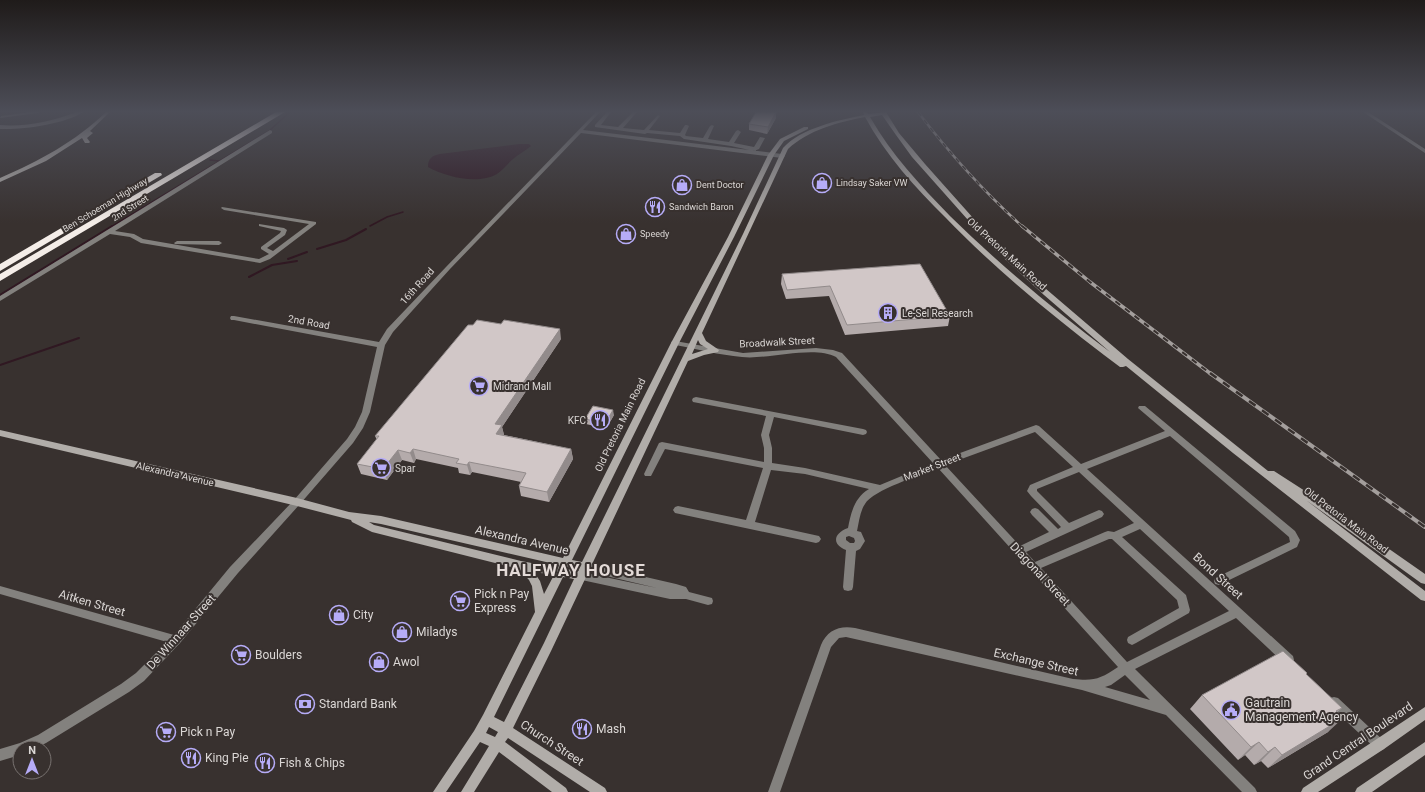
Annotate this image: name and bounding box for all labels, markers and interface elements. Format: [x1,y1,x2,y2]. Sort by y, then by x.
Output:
shop icon: Lindsay Saker VW [811,172,833,194]
shop icon: Dent Doctor [671,174,693,196]
street label: Ben Schoeman Highway [61,175,150,234]
place label: Lindsay Saker VW [836,178,908,188]
place label: Dent Doctor [696,180,744,190]
street label: 2nd Street [110,193,150,223]
restaurant icon: Sandwich Baron [644,196,666,218]
place label: Sandwich Baron [669,202,734,212]
street label: Old Pretoria Main Road [965,216,1049,292]
shop icon: Speedy [615,223,637,245]
place label: Speedy [640,229,670,239]
street label: 16th Road [398,265,436,307]
building icon: Le-Sel Research [877,302,899,324]
place label: Le-Sel Research [902,308,973,319]
street label: 2nd Road [287,313,331,331]
street label: Broadwalk Street [739,335,815,349]
supermarket icon: Midrand Mall [468,375,490,397]
street label: Old Pretoria Main Road [593,377,647,473]
place label: Midrand Mall [493,381,551,392]
restaurant icon: KFC [589,409,611,431]
place label: KFC [568,415,586,426]
street label: Market Street [902,451,962,483]
supermarket icon: Spar [370,457,392,479]
street label: Alexandra Avenue [135,460,215,488]
place label: Spar [395,463,416,474]
street label: Old Pretoria Main Road [1302,485,1390,555]
street label: Alexandra Avenue [474,522,570,558]
street label: Diagonal Street [1007,539,1073,609]
street label: Bond Street [1190,550,1246,602]
district label: HALFWAY HOUSE [496,560,646,580]
street label: Aitken Street [57,587,127,619]
place label: Pick n Pay Express [474,587,529,615]
supermarket icon: Pick n Pay Express [449,590,471,612]
street label: De Winnaar Street [144,592,218,672]
shop icon: City [328,604,350,626]
place label: City [353,608,374,622]
shop icon: Miladys [391,621,413,643]
place label: Miladys [416,625,457,639]
supermarket icon: Boulders [230,644,252,666]
street label: Exchange Street [992,645,1080,679]
place label: Boulders [255,648,302,662]
shop icon: Awol [368,651,390,673]
place label: Awol [393,655,419,669]
bank icon: Standard Bank [294,693,316,715]
place label: Gautrain Management Agency [1245,696,1359,724]
place label: Standard Bank [319,697,398,711]
public building icon: Gautrain Management Agency [1220,699,1242,721]
street label: Grand Central Boulevard [1301,699,1415,783]
street label: Church Street [518,717,586,769]
restaurant icon: Mash [571,718,593,740]
supermarket icon: Pick n Pay [155,721,177,743]
place label: Mash [596,722,626,736]
place label: Pick n Pay [180,725,235,739]
north arrow [12,740,52,780]
text: N [28,744,36,757]
restaurant icon: King Pie [180,747,202,769]
place label: King Pie [205,751,249,765]
restaurant icon: Fish & Chips [254,752,276,774]
place label: Fish & Chips [279,756,345,770]

